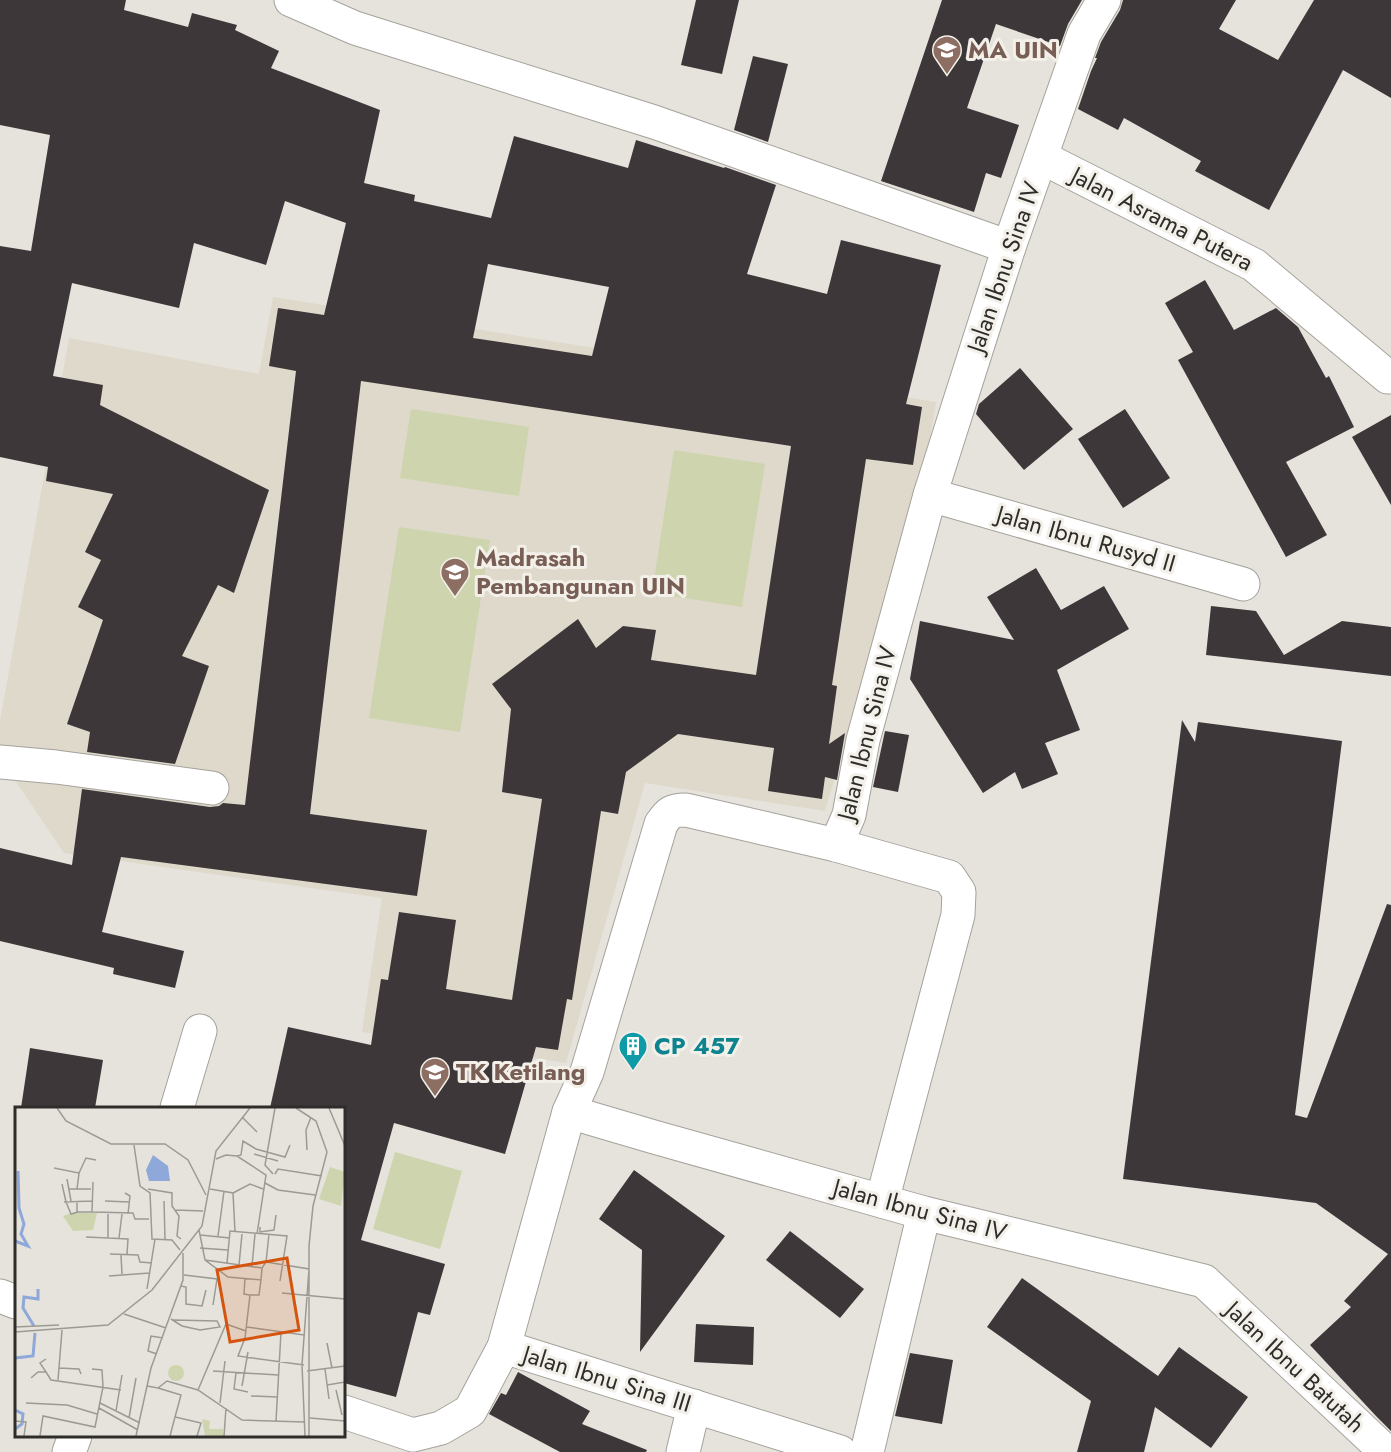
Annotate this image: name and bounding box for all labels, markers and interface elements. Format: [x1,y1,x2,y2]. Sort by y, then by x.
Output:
place label: MA UIN [968,32,1058,67]
school or university icon: MA UIN [931,34,963,76]
street label: Jalan Asrama Putera [1062,156,1259,280]
street label: Jalan Ibnu Sina IV [957,177,1049,360]
street label: Jalan Ibnu Rusyd II [990,495,1180,581]
place label: Madrasah Pembangunan UIN [476,540,685,603]
school or university icon: Madrasah Pembangunan UIN [439,556,471,598]
street label: Jalan Ibnu Sina IV [827,642,905,827]
place label: CP 457 [654,1028,740,1063]
building icon: CP 457 [617,1030,649,1072]
place label: TK Ketilang [456,1054,585,1089]
school or university icon: TK Ketilang [419,1056,451,1098]
inset map [15,1107,345,1437]
street label: Jalan Ibnu Sina IV [826,1169,1011,1250]
street label: Jalan Ibnu Batutah [1216,1291,1373,1441]
street label: Jalan Ibnu Sina III [516,1335,696,1421]

